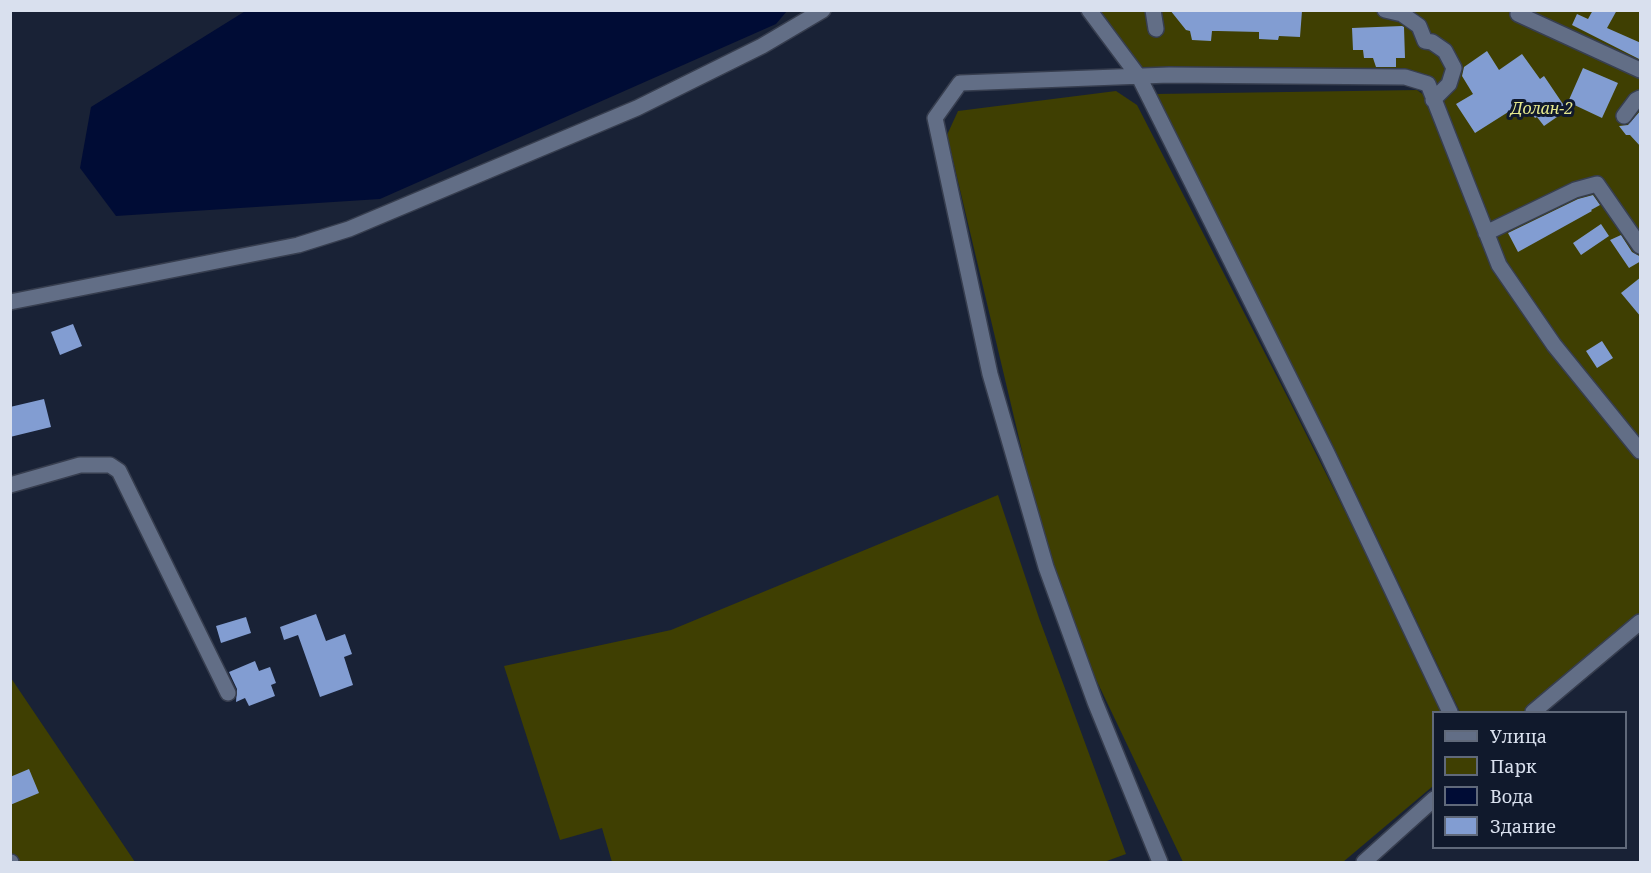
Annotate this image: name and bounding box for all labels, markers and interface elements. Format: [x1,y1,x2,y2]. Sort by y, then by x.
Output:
park label: Долан-2 [1511,99,1573,119]
legend [1432,711,1627,849]
text: Улица [1490,724,1547,748]
text: Парк [1490,754,1537,778]
text: Вода [1490,784,1534,808]
text: Здание [1490,814,1556,838]

